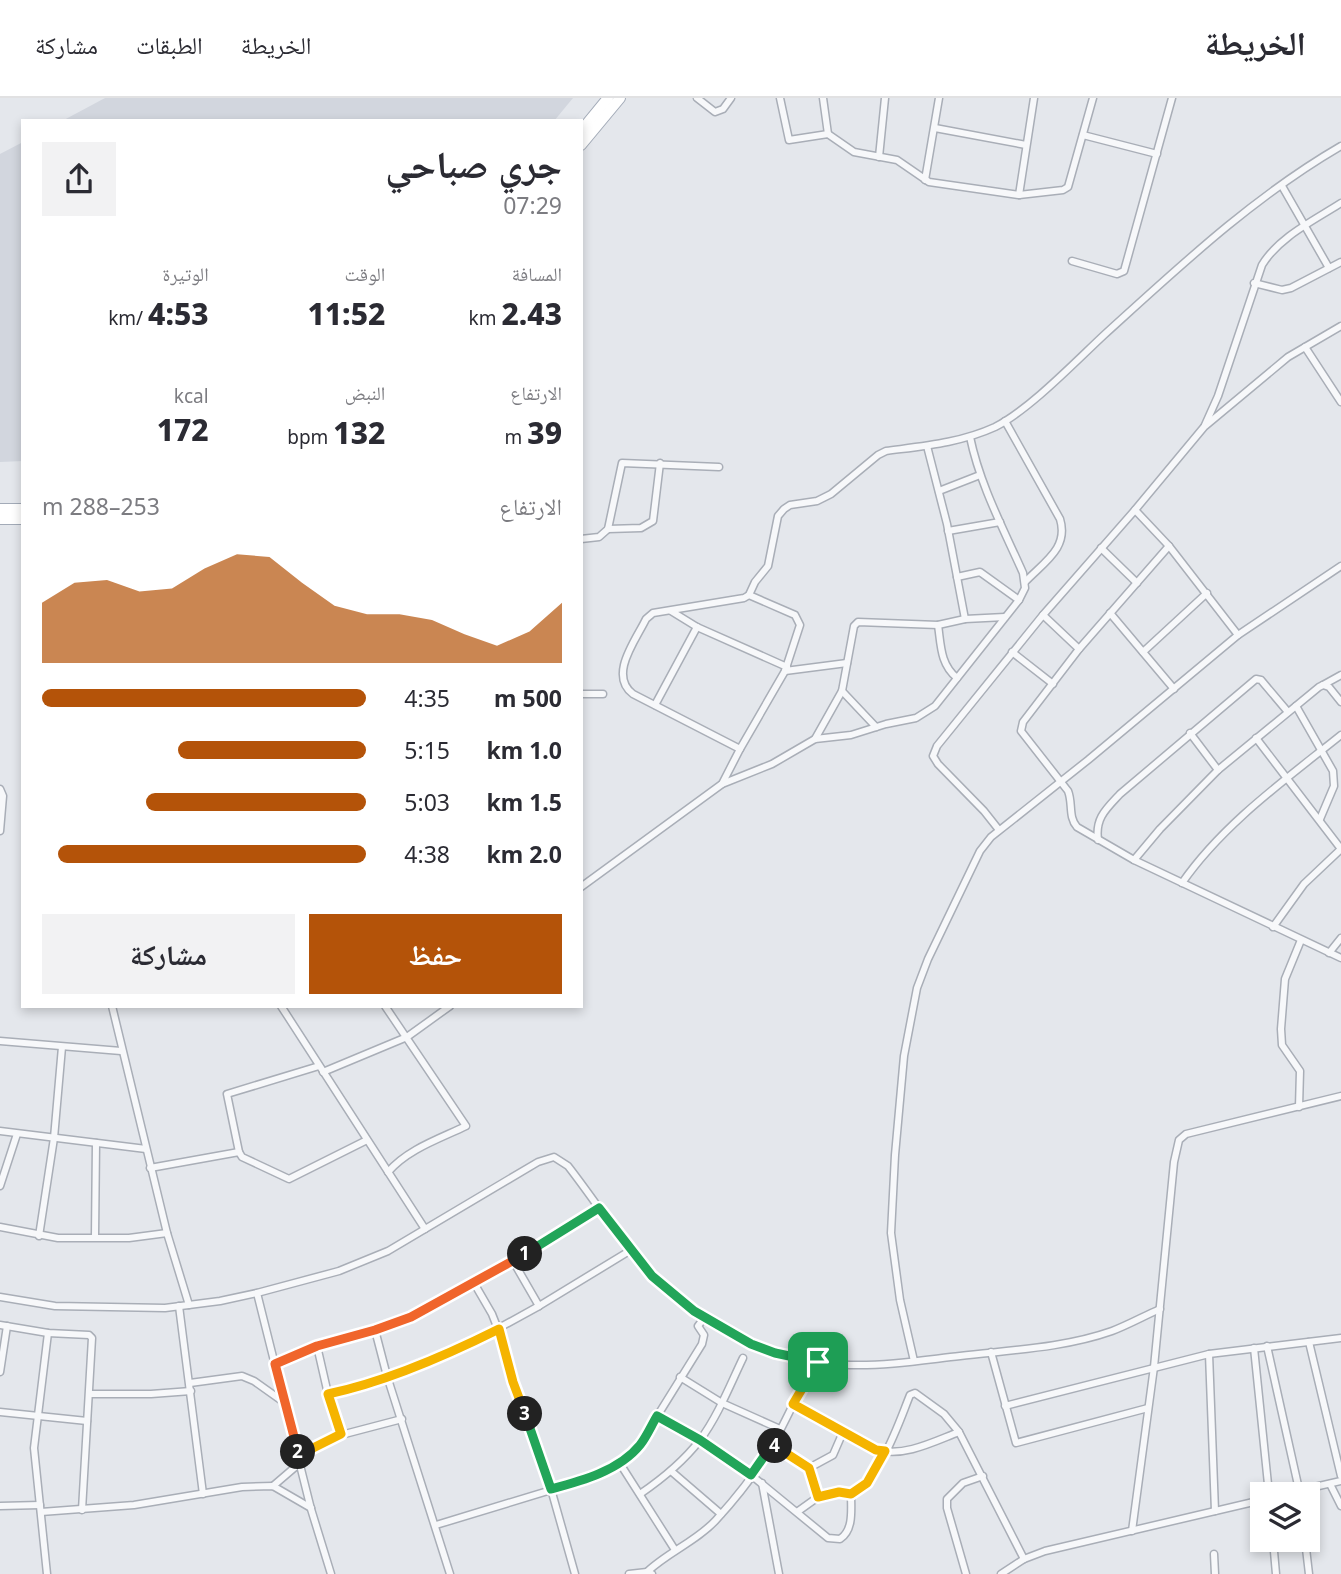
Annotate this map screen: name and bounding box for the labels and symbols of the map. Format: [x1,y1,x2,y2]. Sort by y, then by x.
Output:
pin: 1 [508,1236,542,1272]
pin [788,1332,848,1392]
pin: 3 [508,1396,542,1432]
pin: 4 [758,1428,792,1464]
pin: 2 [280,1434,316,1470]

